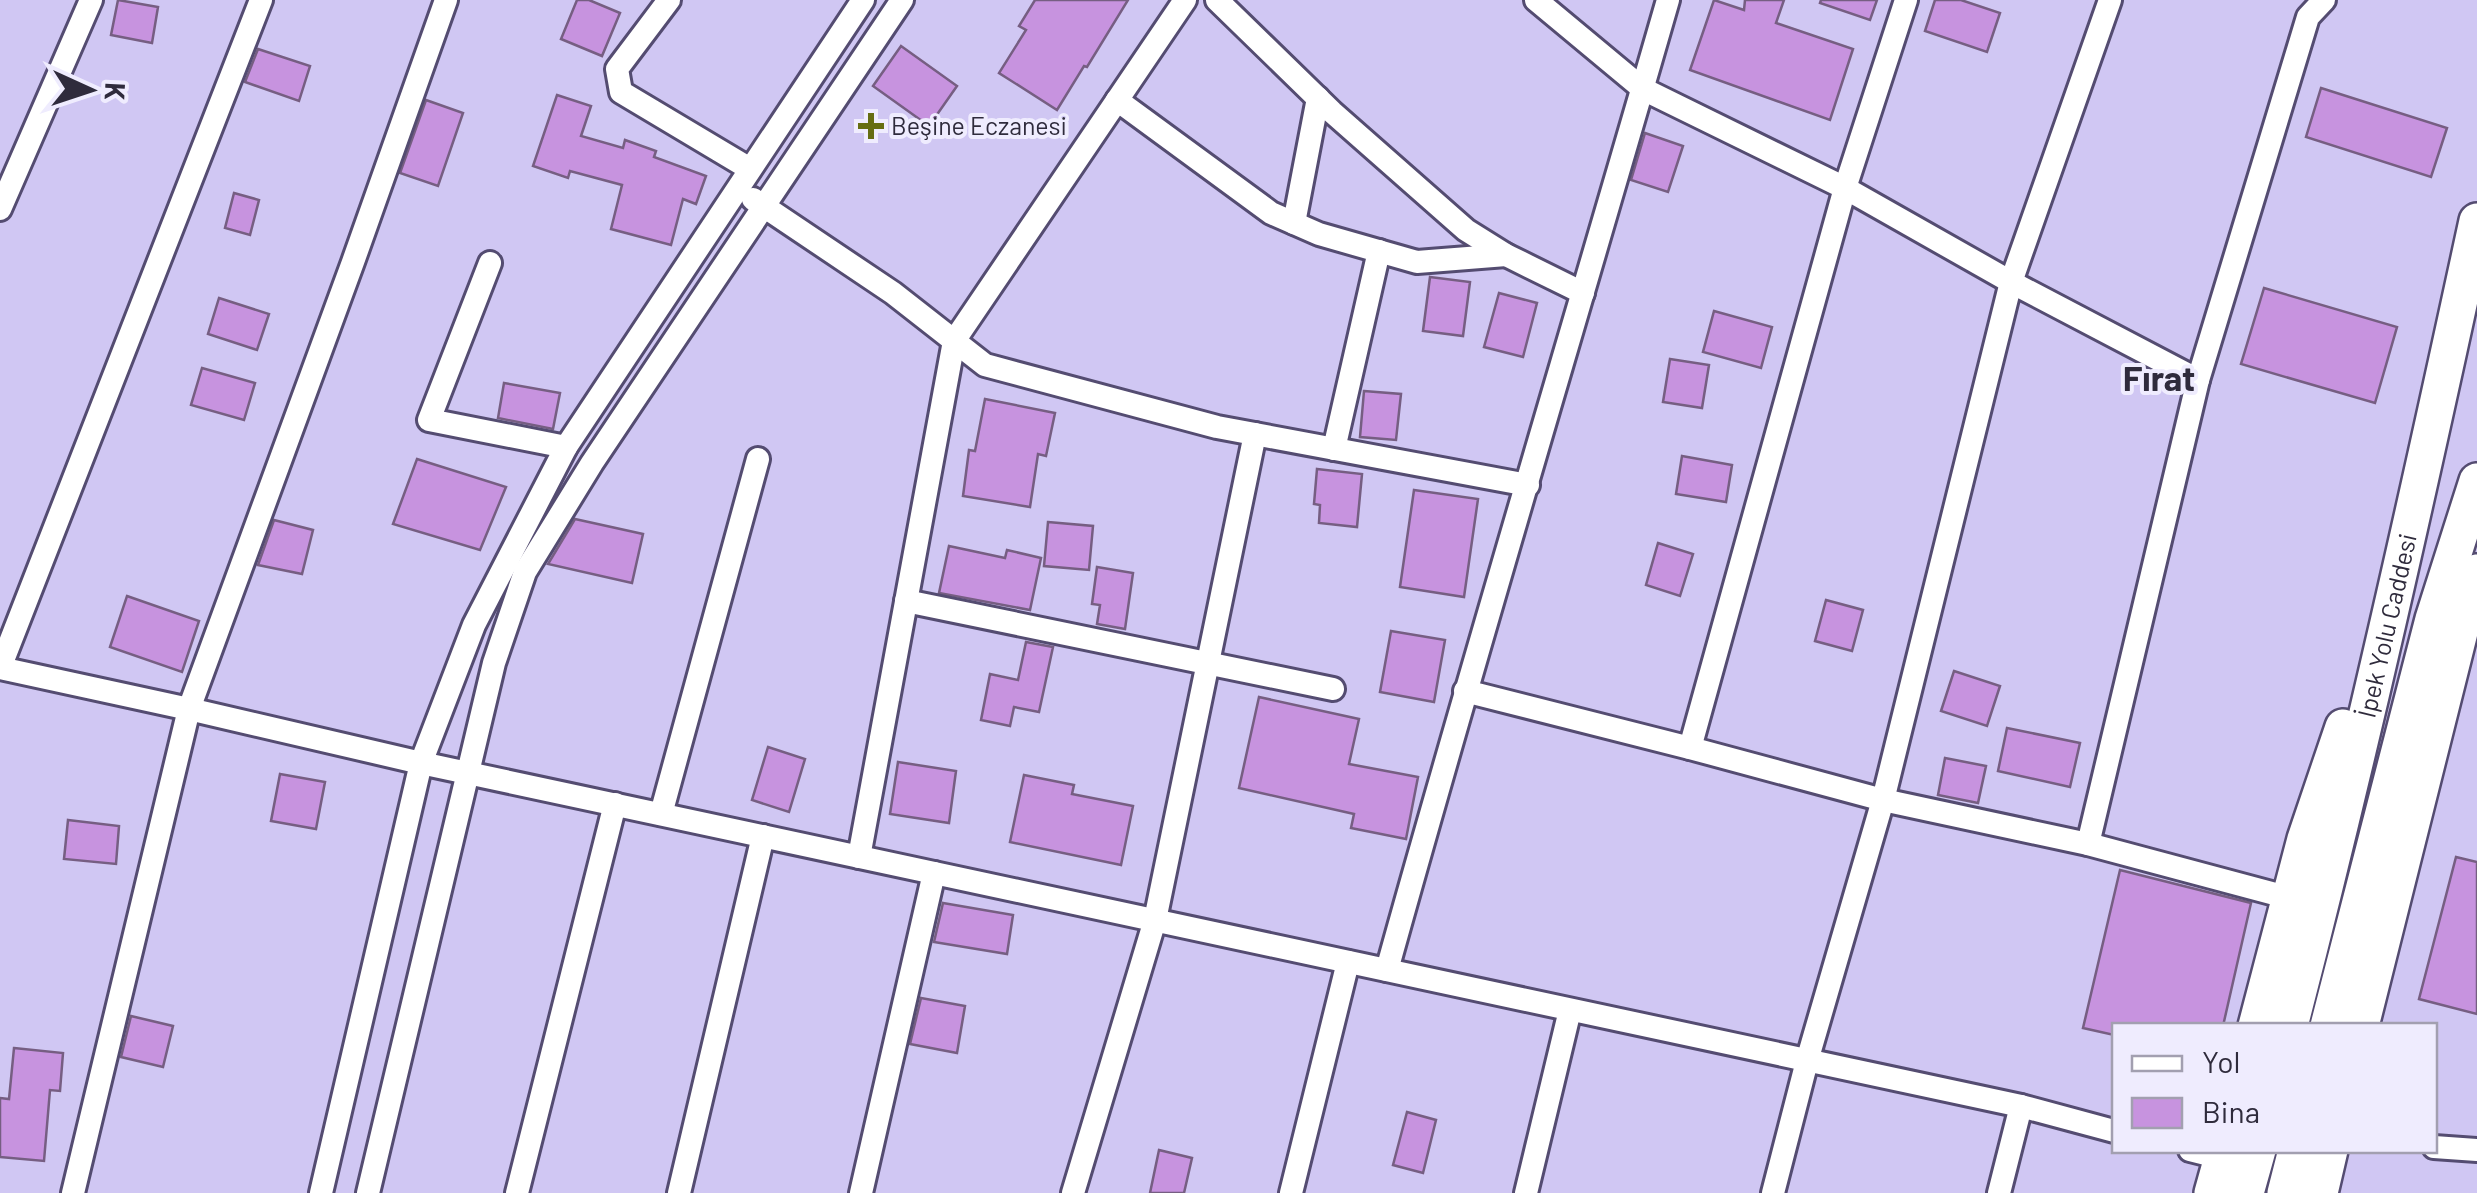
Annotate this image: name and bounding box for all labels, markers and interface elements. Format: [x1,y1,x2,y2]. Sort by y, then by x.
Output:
north arrow [40,40,140,140]
text: K [99,82,133,101]
place label: Beşine Eczanesi [891,110,1067,140]
marker: Beşine Eczanesi [860,115,882,137]
district label: Fırat [2123,356,2195,398]
street label: İpek Yolu Caddesi [2350,530,2422,720]
legend [2112,1023,2437,1153]
text: Yol [2202,1043,2240,1079]
text: Bina [2202,1093,2260,1129]

